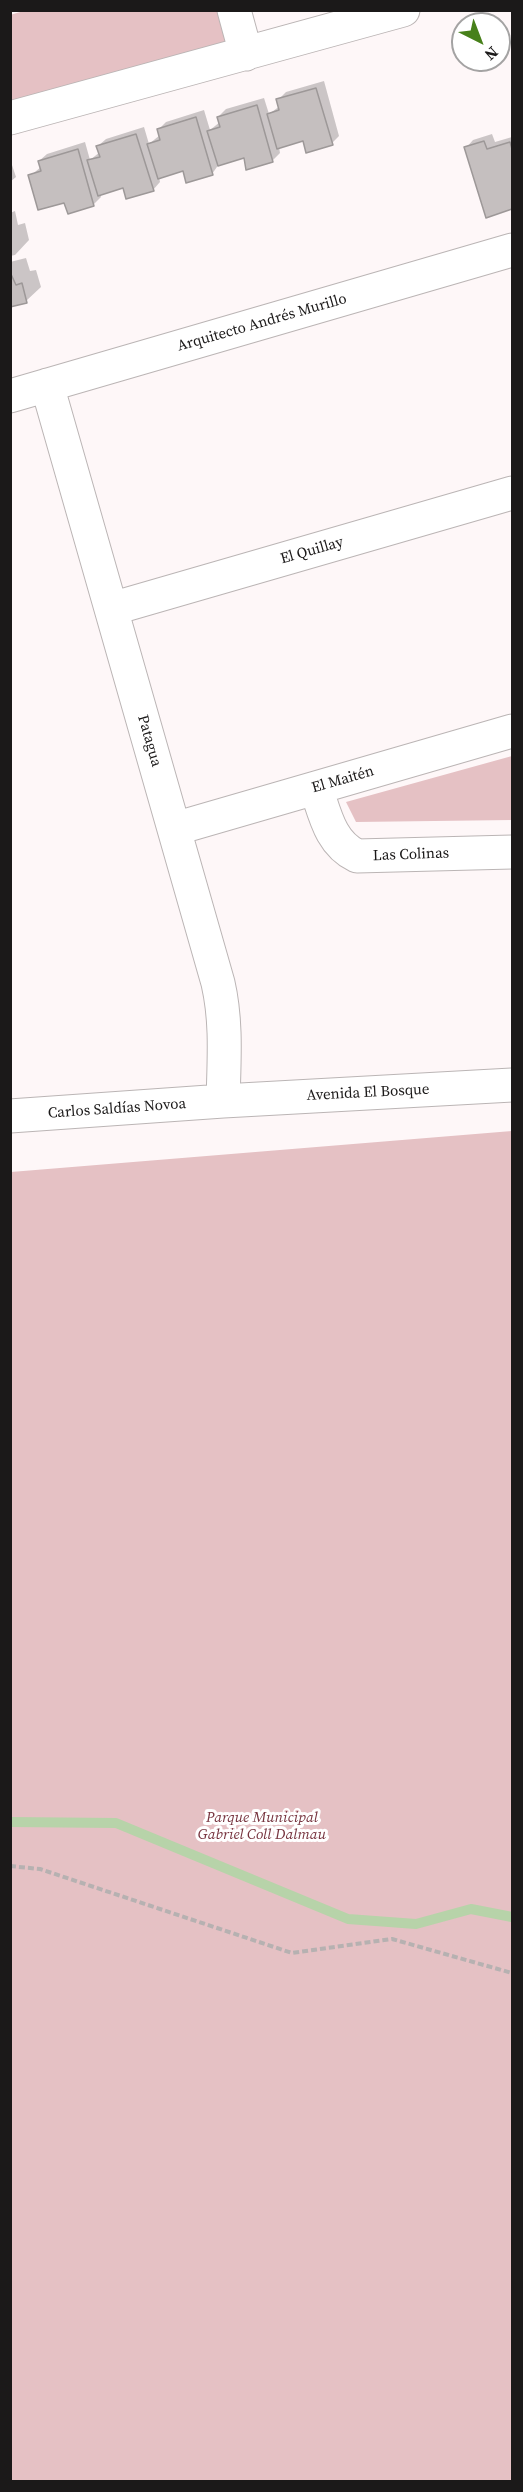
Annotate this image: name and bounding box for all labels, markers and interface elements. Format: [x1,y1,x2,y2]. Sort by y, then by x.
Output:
north arrow [451,12,511,72]
text: N [480,42,503,66]
street label: Arquitecto Andrés Murillo [175,290,349,356]
street label: El Quillay [278,533,346,569]
street label: Patagua [133,713,165,769]
street label: El Maitén [310,763,376,797]
street label: Las Colinas [373,845,449,865]
street label: Avenida El Bosque [306,1081,430,1105]
street label: Carlos Saldías Novoa [47,1095,187,1123]
park label: Parque Municipal Gabriel Coll Dalmau [198,1809,326,1844]

